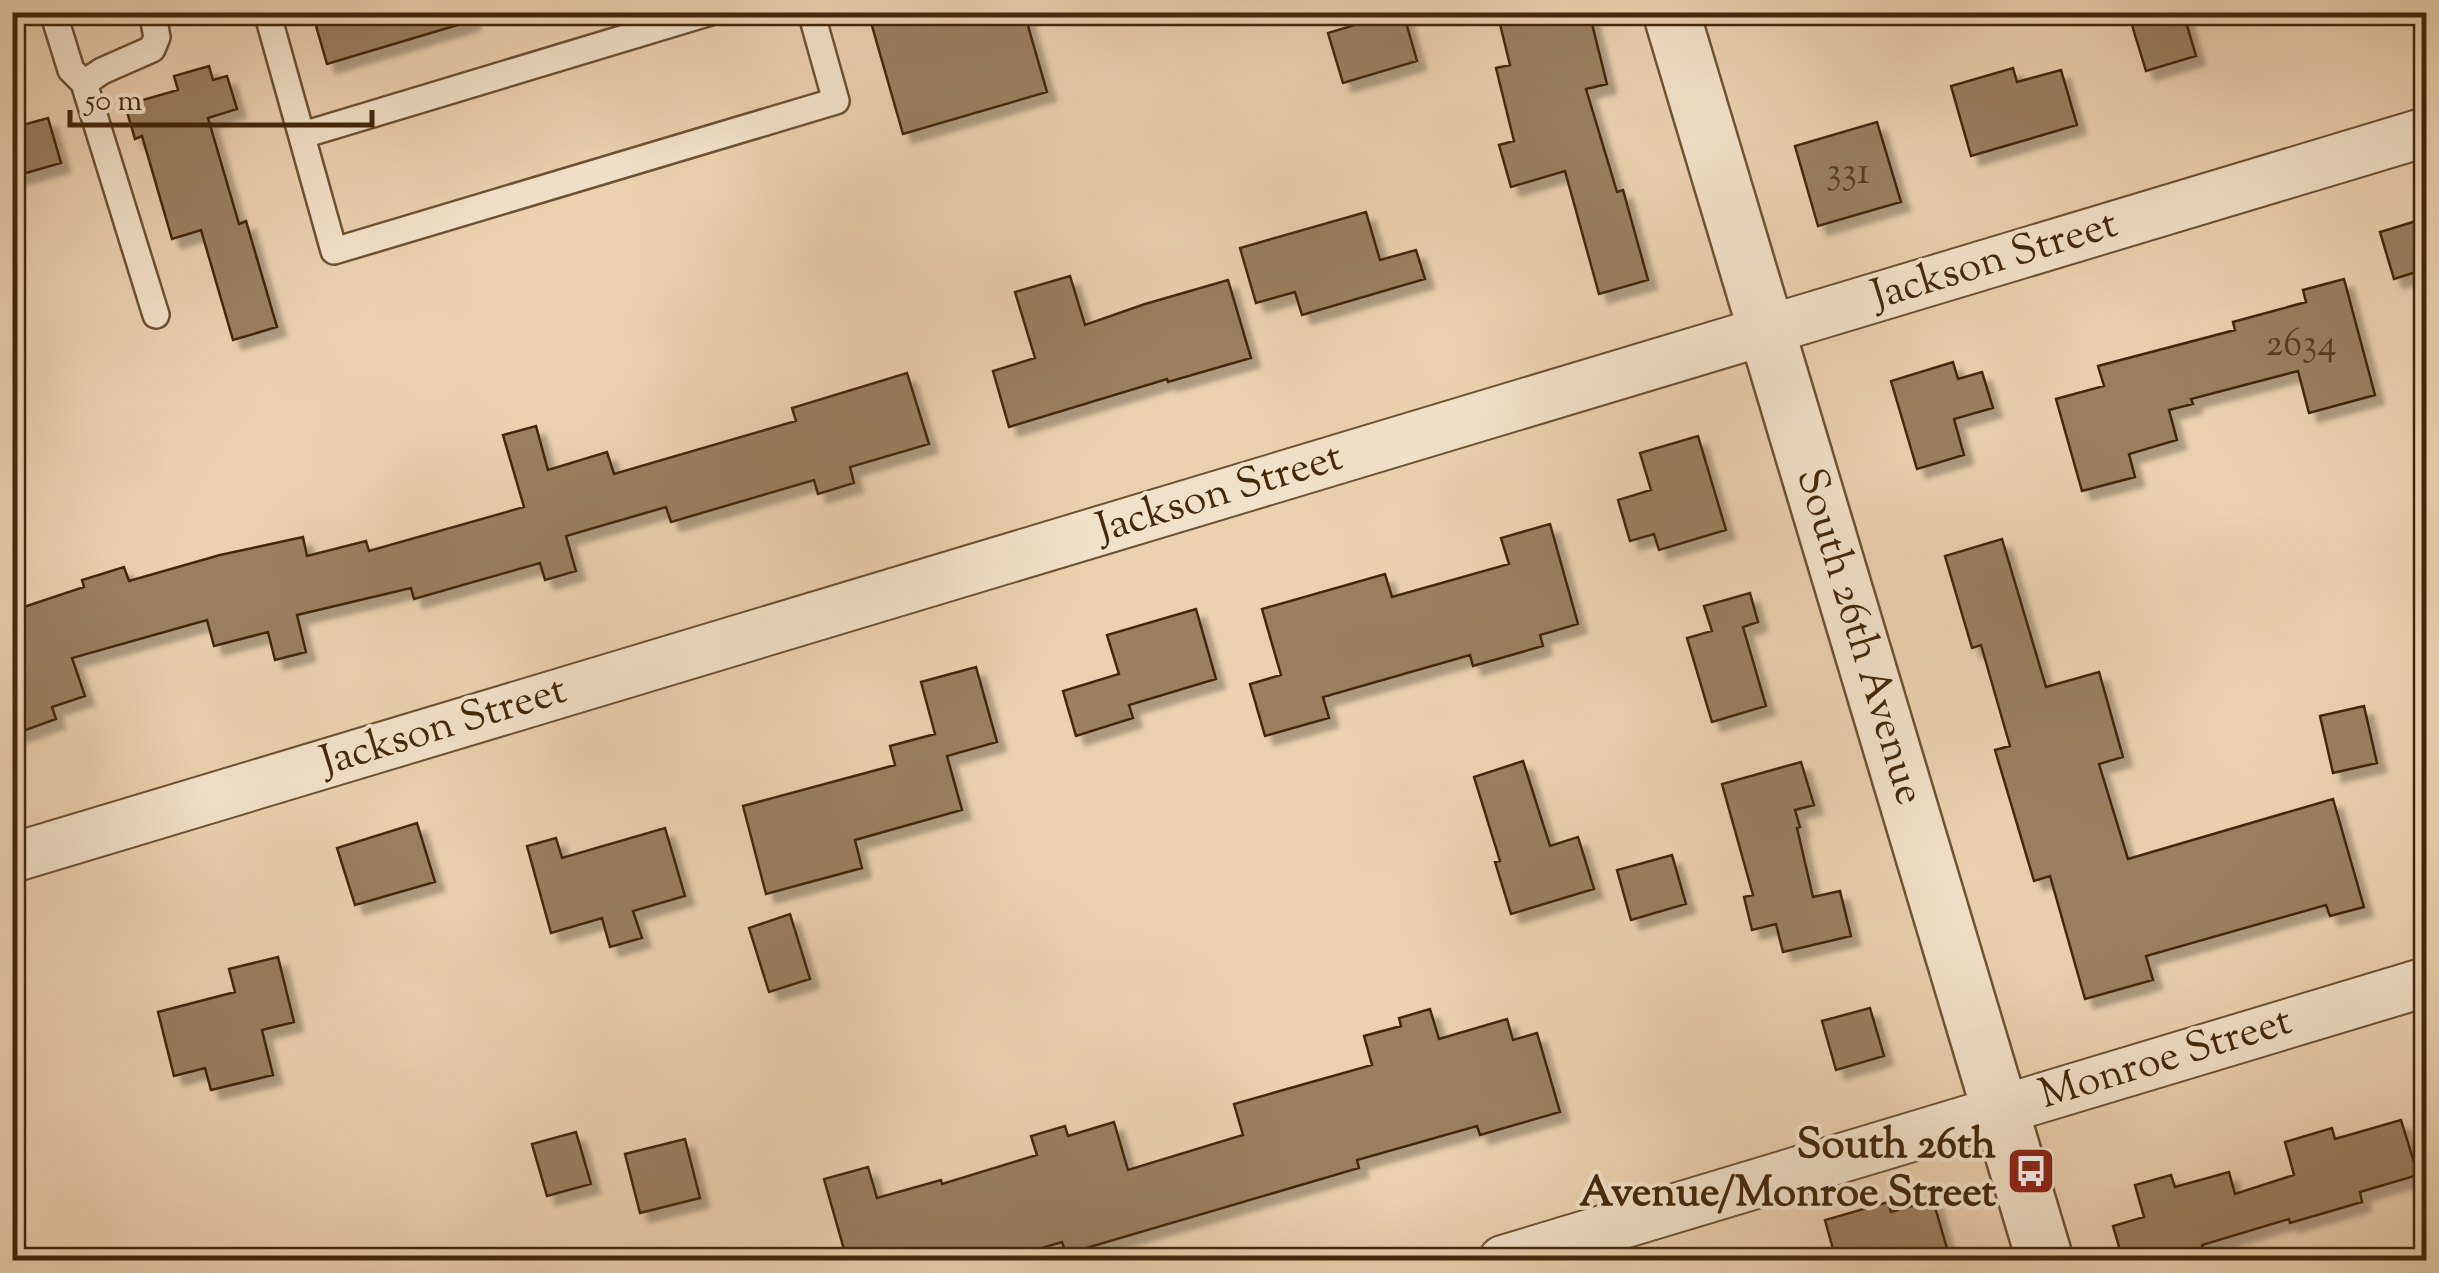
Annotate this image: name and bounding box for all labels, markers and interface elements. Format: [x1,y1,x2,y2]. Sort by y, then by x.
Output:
scale bar [70,65,372,127]
text: 50 m [83,81,143,124]
house number: 331 [1826,147,1870,201]
street label: Jackson Street [1863,196,2125,328]
house number: 2634 [2265,319,2337,373]
street label: Jackson Street [1088,429,1350,561]
street label: South 26th Avenue [1778,461,1938,813]
street label: Jackson Street [312,662,574,794]
street label: Monroe Street [2032,993,2300,1127]
place label: South 26th Avenue/Monroe Street [1579,1117,1997,1225]
bus stop icon: South 26th Avenue/Monroe Street [2005,1145,2057,1197]

